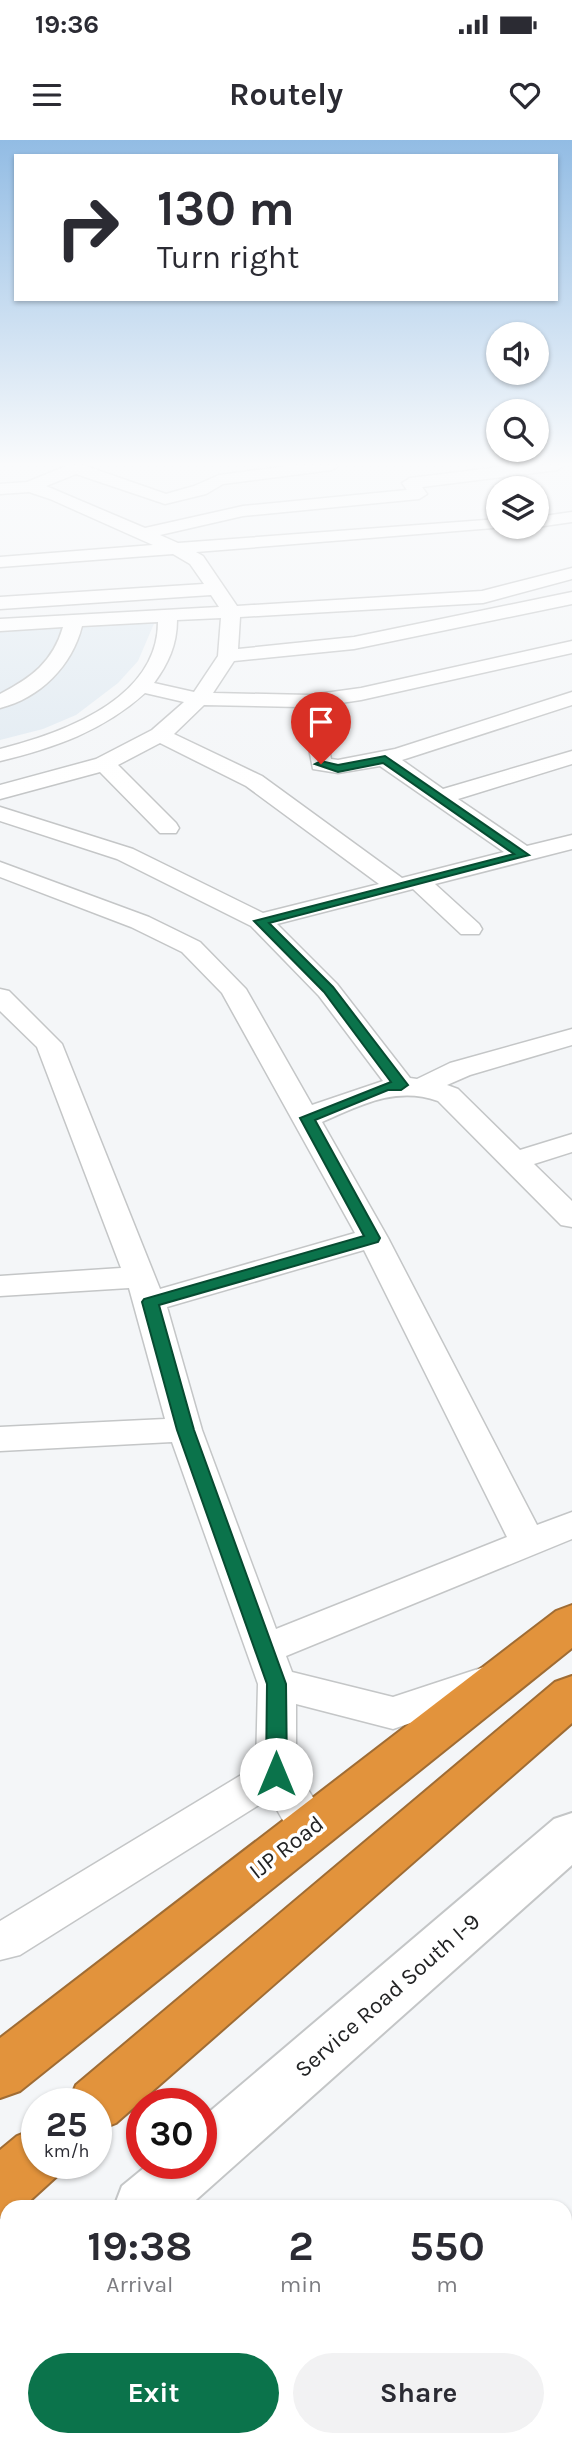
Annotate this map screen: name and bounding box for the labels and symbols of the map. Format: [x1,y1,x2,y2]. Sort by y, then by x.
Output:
pin [291,692,351,764]
position arrow [239,1737,313,1811]
street label: IJP Road [244,1810,329,1885]
street label: Service Road South I-9 [289,1908,485,2083]
speed limit sign: 30 [126,2088,217,2179]

